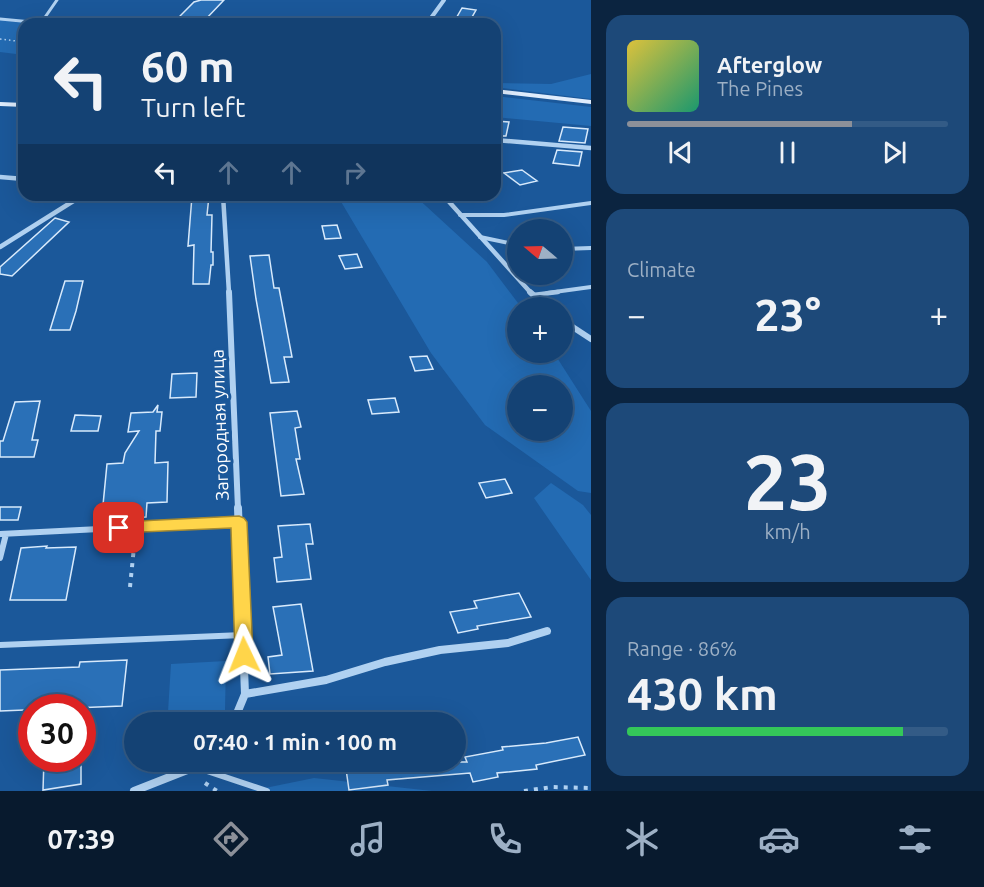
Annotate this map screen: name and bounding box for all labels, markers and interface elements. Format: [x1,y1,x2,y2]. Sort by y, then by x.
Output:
icon: left [42,42,120,120]
text: 60 m [141,43,235,90]
text: Afterglow [717,52,822,77]
text: The Pines [717,77,803,100]
text: Turn left [141,92,245,122]
icon: previous [664,136,697,169]
icon: pause [771,136,804,169]
icon: next [878,136,911,169]
icon: left [149,156,182,189]
icon: ahead [212,156,245,189]
icon: ahead [275,156,308,189]
icon: right [338,156,371,189]
north arrow [507,219,573,285]
map controls [507,219,573,441]
text: Climate [627,258,696,281]
text: 23° [754,289,821,340]
text: − [627,296,646,333]
text: + [929,296,948,333]
button: + [507,297,573,363]
street label: Загородная улица [206,349,232,501]
button: − [507,375,573,441]
text: 23 [744,437,831,525]
pin [93,502,144,553]
icon: arrive [102,511,135,544]
text: km/h [764,520,811,543]
position arrow [212,623,276,687]
text: Range · 86% [627,637,737,660]
text: 430 km [627,668,778,719]
speed limit sign: 30 [18,694,96,772]
text: 07:40 · 1 min · 100 m [193,729,397,754]
icon: directions [210,818,252,860]
icon: music [347,818,389,860]
icon: phone [484,818,526,860]
icon: climate [621,818,663,860]
icon: car [758,818,800,860]
icon: filters [894,818,936,860]
text: 07:39 [47,824,115,854]

